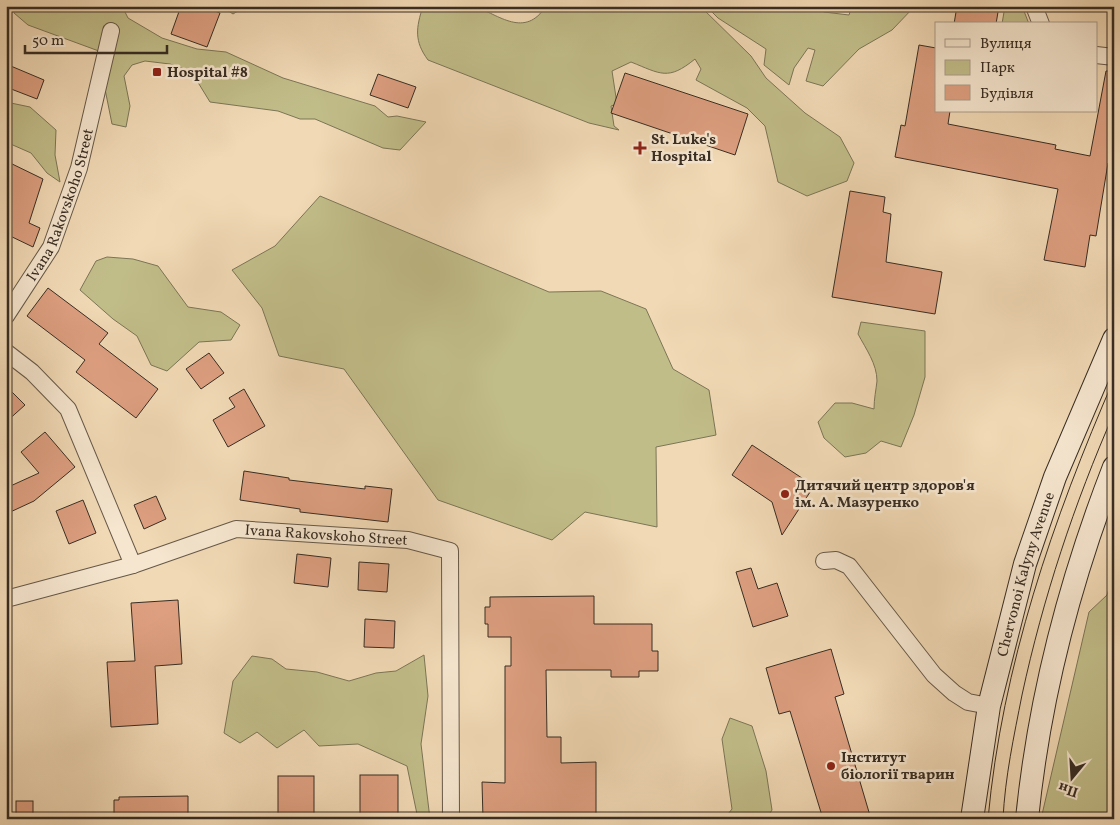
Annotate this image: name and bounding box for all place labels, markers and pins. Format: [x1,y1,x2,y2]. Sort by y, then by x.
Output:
place label: Hospital #8 [167,63,248,84]
marker: Hospital #8 [151,66,163,78]
place label: St. Luke's Hospital [651,130,716,168]
marker: St. Luke's Hospital [633,141,647,155]
place label: Дитячий центр здоров'я ім. А. Мазуренко [795,476,975,514]
marker: Дитячий центр здоров'я ім. А. Мазуренко [779,488,791,500]
place label: Інститут біології тварин [841,748,955,786]
marker: Інститут біології тварин [825,760,837,772]

